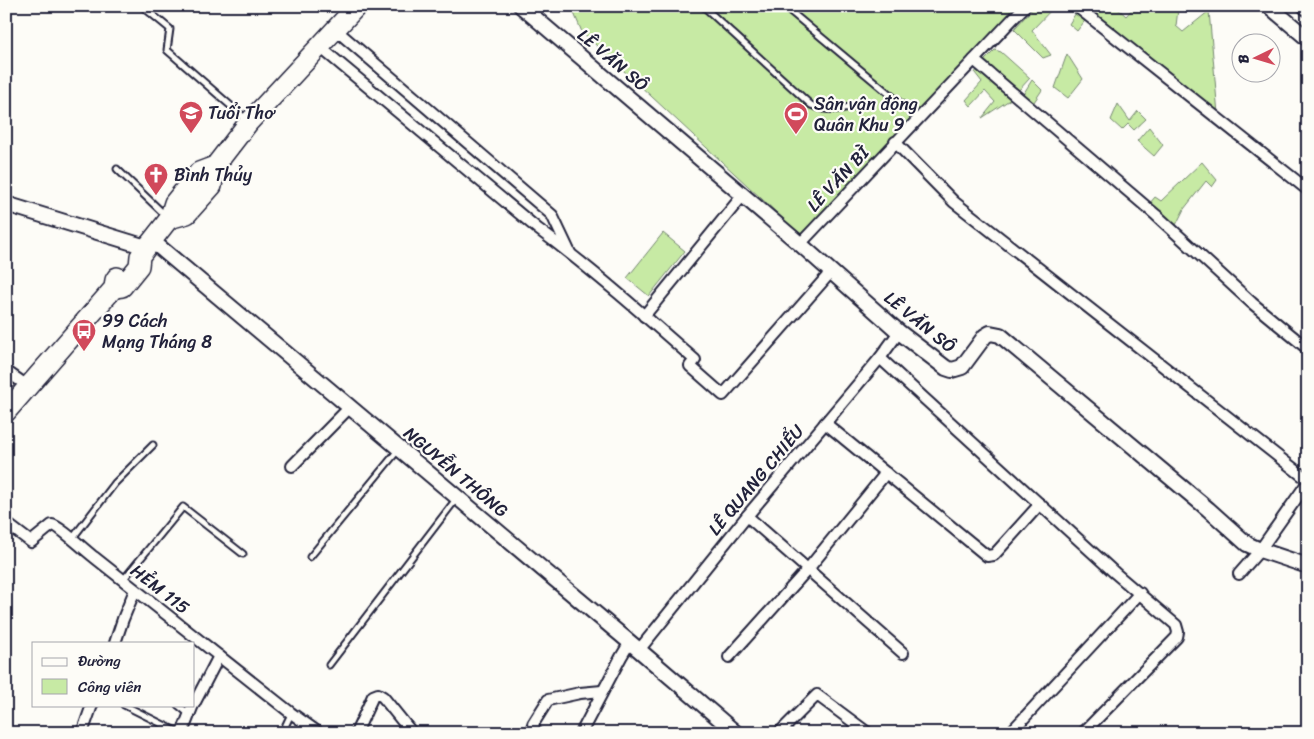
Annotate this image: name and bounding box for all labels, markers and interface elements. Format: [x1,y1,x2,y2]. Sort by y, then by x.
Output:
street label: LÊ VĂN SÔ [570,20,656,100]
north arrow [1232,32,1282,82]
text: B [1231,53,1256,65]
place label: Sân vận động Quân Khu 9 [814,88,918,141]
place label: Tuổi Thơ [208,97,276,129]
school or university icon: Tuổi Thơ [178,100,204,134]
sports icon: Sân vận động Quân Khu 9 [783,101,809,135]
street label: LÊ VĂN BÌ [799,137,879,220]
place label: Bình Thủy [174,159,253,191]
church icon: Bình Thủy [143,162,169,196]
street label: LÊ VĂN SÔ [877,283,963,361]
place label: 99 Cách Mạng Tháng 8 [102,305,212,358]
bus stop icon: 99 Cách Mạng Tháng 8 [71,318,97,352]
street label: LÊ QUANG CHIỂU [700,416,813,543]
street label: NGUYỄN THÔNG [396,418,516,526]
street label: HẺM 115 [123,555,197,623]
legend [32,642,195,706]
text: Đường [78,648,121,674]
text: Công viên [78,674,141,700]

